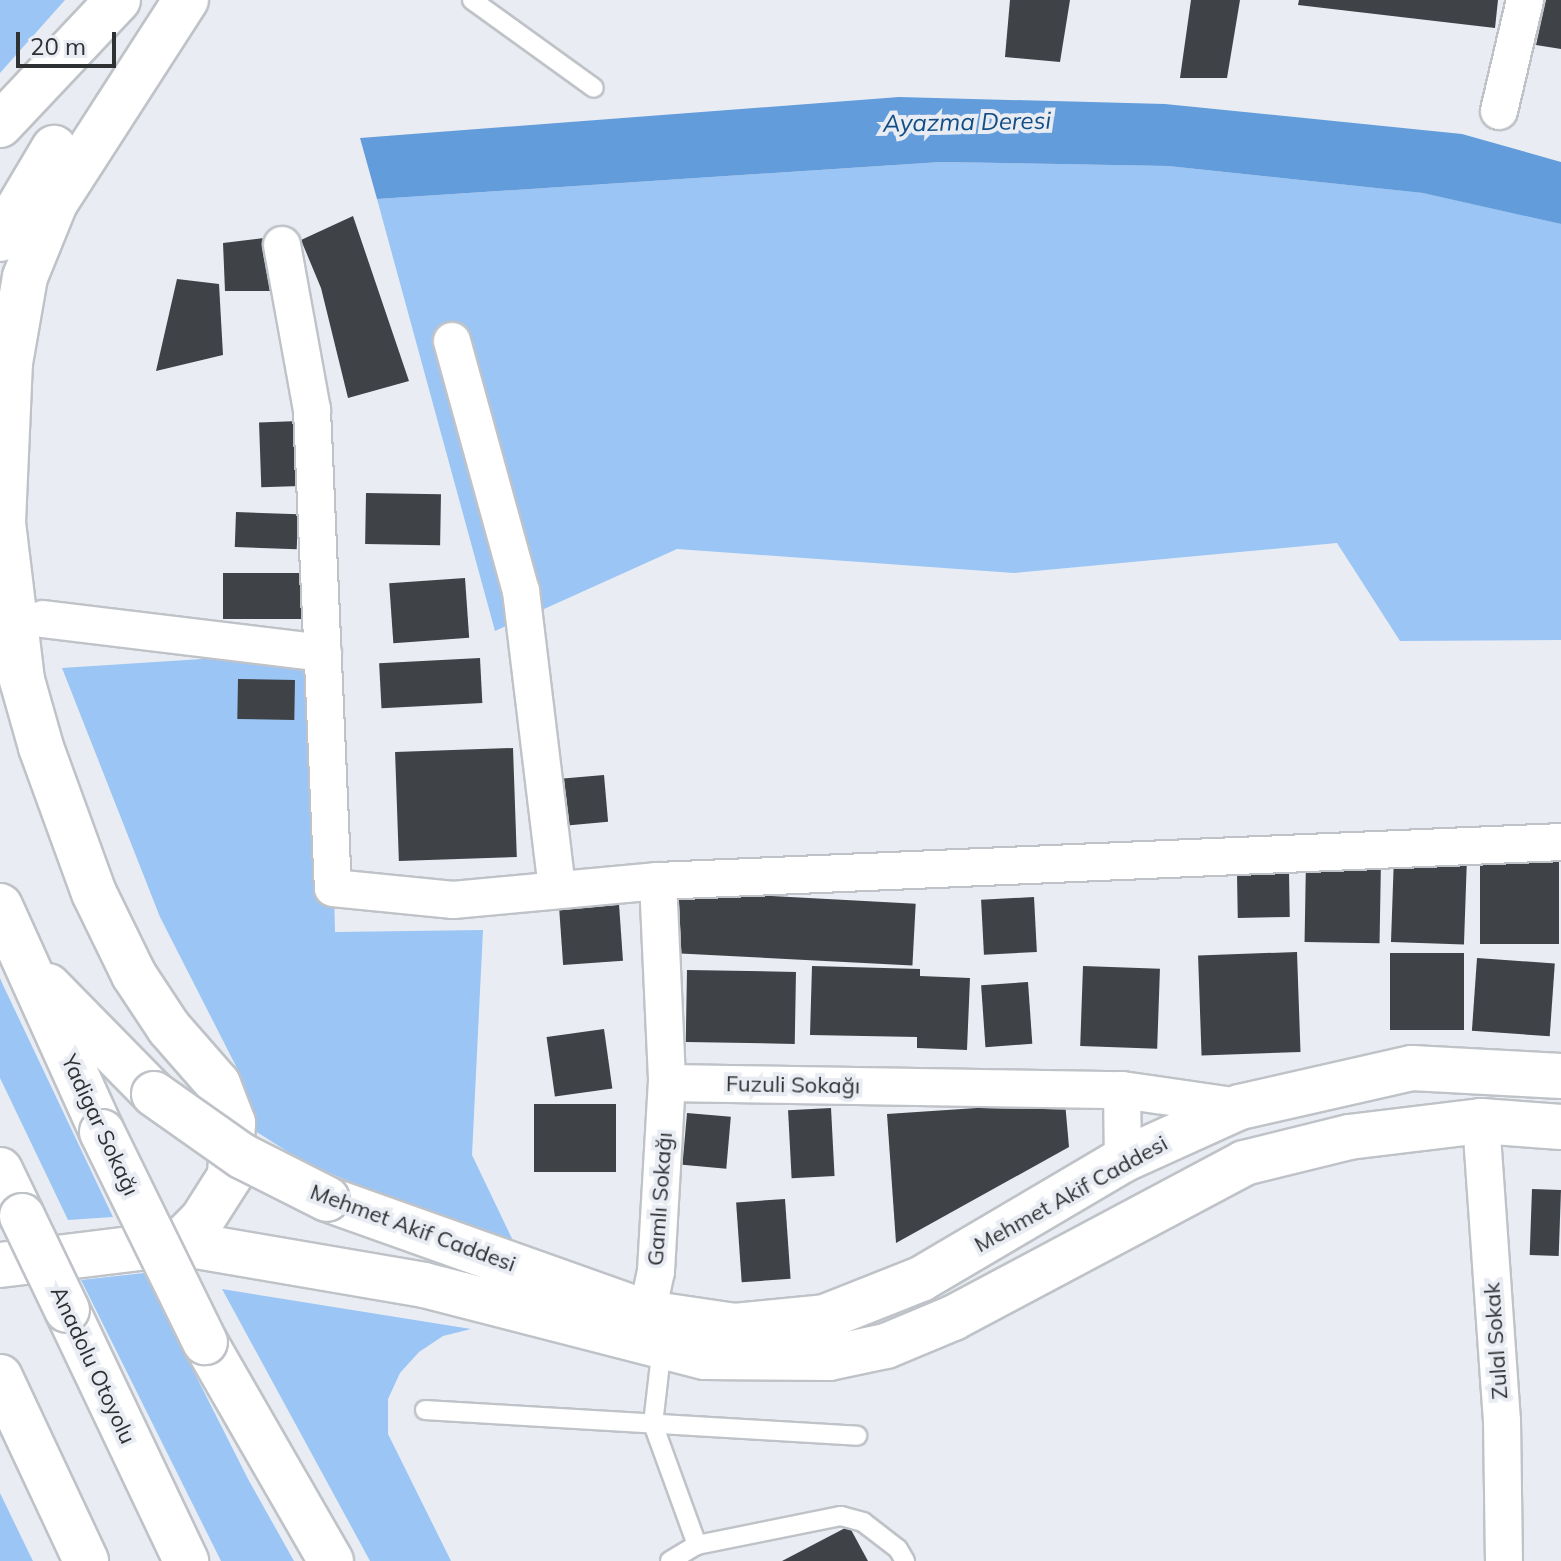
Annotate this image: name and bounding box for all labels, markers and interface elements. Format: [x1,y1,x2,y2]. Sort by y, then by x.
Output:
scale bar [20,16,120,66]
text: 20 m [30,31,86,61]
water label: Ayazma Deresi [883,106,1051,138]
street label: Yadigar Sokağı [56,1050,144,1200]
street label: Fuzuli Sokağı [726,1071,860,1099]
street label: Mehmet Akif Caddesi [970,1130,1172,1258]
street label: Gamlı Sokağı [642,1131,678,1267]
street label: Mehmet Akif Caddesi [307,1179,519,1277]
street label: Anadolu Otoyolu [45,1282,141,1448]
street label: Zulal Sokak [1479,1282,1513,1400]

